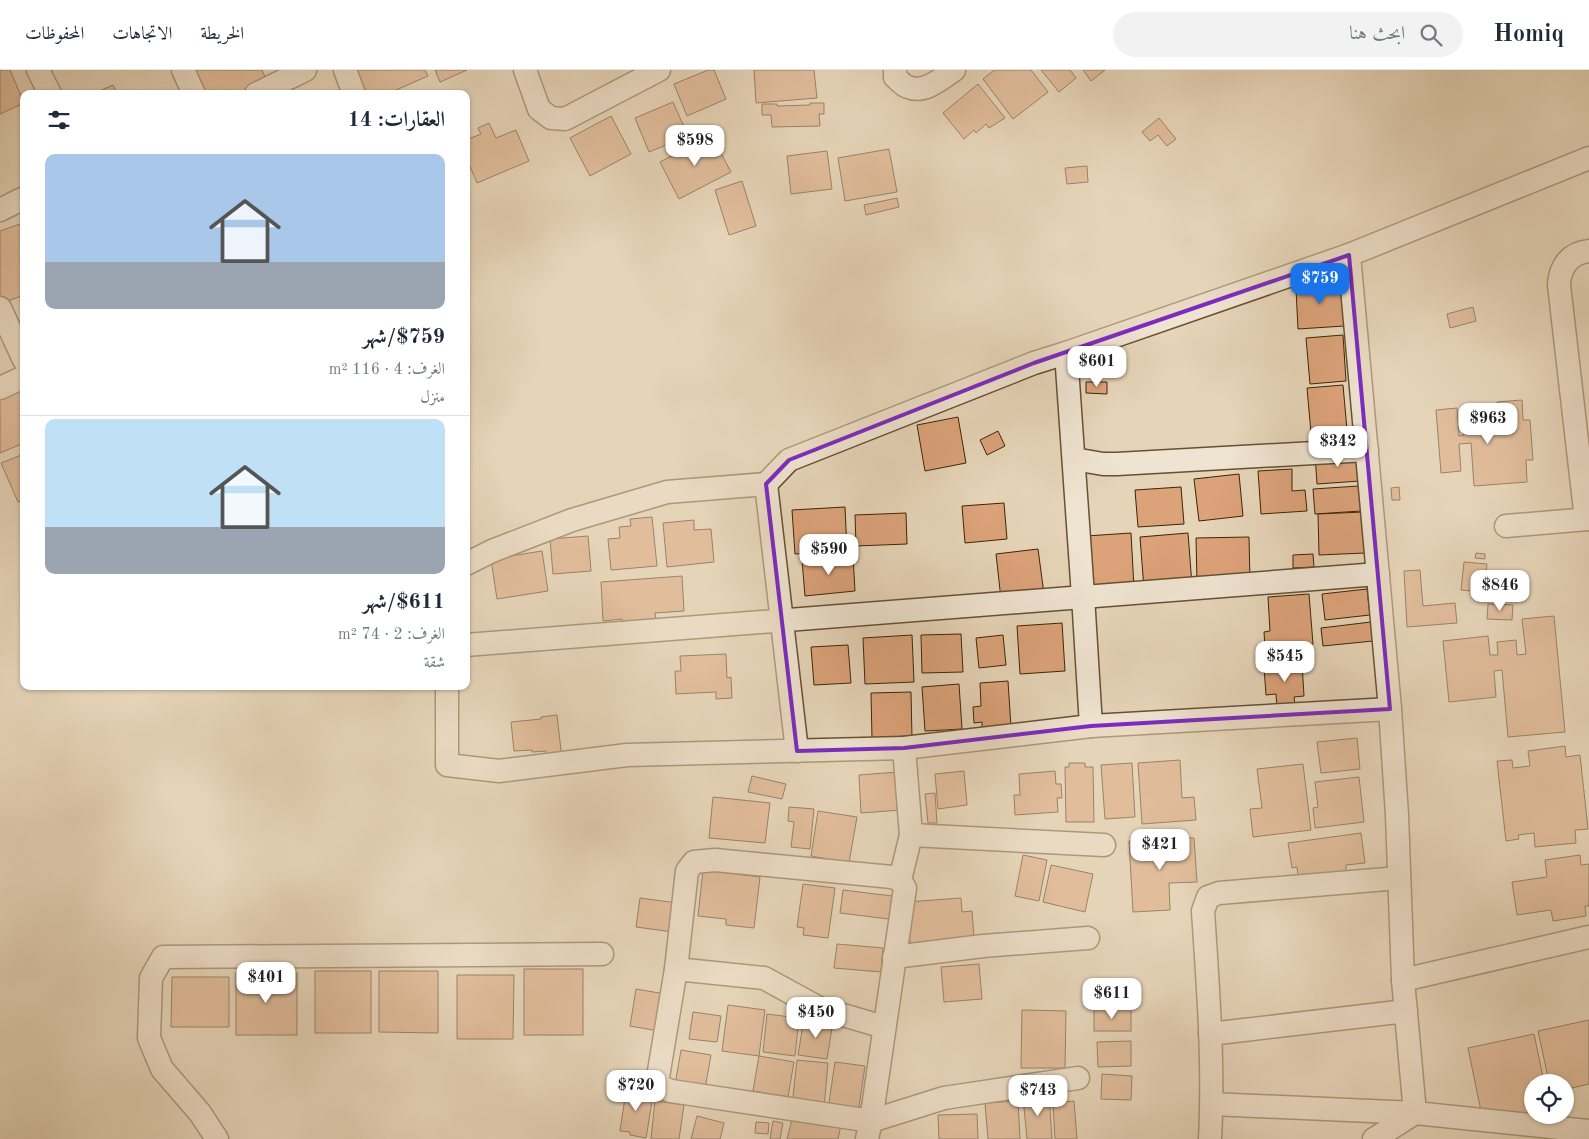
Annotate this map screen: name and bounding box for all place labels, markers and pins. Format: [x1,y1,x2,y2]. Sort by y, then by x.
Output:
pin: $598 [665,124,725,167]
pin: $759 [1290,262,1350,305]
pin: $601 [1067,346,1127,388]
pin: $963 [1458,402,1518,445]
pin: $342 [1308,426,1368,468]
pin: $590 [799,534,859,576]
pin: $846 [1470,570,1530,612]
pin: $545 [1255,640,1315,683]
pin: $421 [1130,828,1190,871]
pin: $401 [236,962,296,1004]
pin: $611 [1082,978,1142,1020]
pin: $450 [786,996,846,1039]
pin: $720 [606,1070,666,1112]
pin: $743 [1008,1074,1068,1117]

